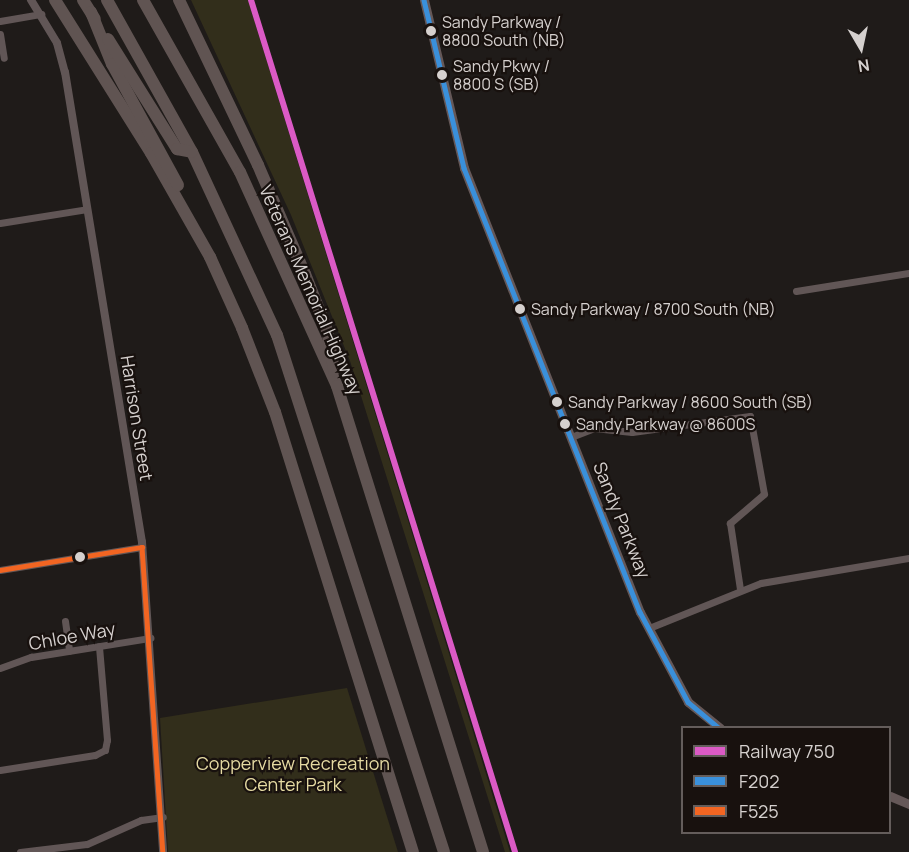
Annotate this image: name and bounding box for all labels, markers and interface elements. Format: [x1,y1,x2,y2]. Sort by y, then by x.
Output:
place label: Sandy Parkway / 8800 South (NB) [442,12,566,50]
north arrow [831,18,891,78]
marker: Sandy Parkway / 8800 South (NB) [425,25,437,37]
text: N [856,54,871,78]
place label: Sandy Pkwy / 8800 S (SB) [453,56,550,94]
marker: Sandy Pkwy / 8800 S (SB) [436,69,448,81]
street label: Veterans Memorial Highway [255,182,367,398]
place label: Sandy Parkway / 8700 South (NB) [531,299,776,319]
marker: Sandy Parkway / 8700 South (NB) [514,303,526,315]
street label: Harrison Street [116,354,158,482]
place label: Sandy Parkway / 8600 South (SB) [568,392,813,412]
marker: Sandy Parkway / 8600 South (SB) [551,396,563,408]
place label: Sandy Parkway @ 8600S [576,414,755,434]
marker: Sandy Parkway @ 8600S [559,418,571,430]
street label: Sandy Parkway [589,459,655,581]
unlabelled marker [74,551,86,563]
street label: Chloe Way [27,618,117,654]
legend [681,726,891,834]
text: Railway 750 [739,739,835,763]
park label: Copperview Recreation Center Park [196,753,390,795]
text: F202 [739,769,780,793]
text: F525 [739,799,779,823]

